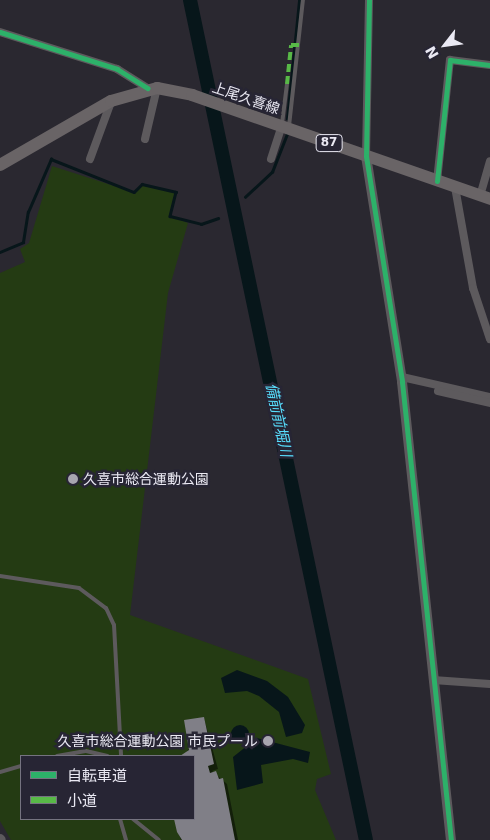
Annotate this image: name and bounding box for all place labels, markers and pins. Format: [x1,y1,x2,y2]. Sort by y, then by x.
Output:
place label: 久喜市総合運動公園 [83,471,209,487]
marker: 久喜市総合運動公園 [67,473,79,485]
place label: 久喜市総合運動公園 市民プール [58,733,258,749]
marker: 久喜市総合運動公園 市民プール [262,735,274,747]

